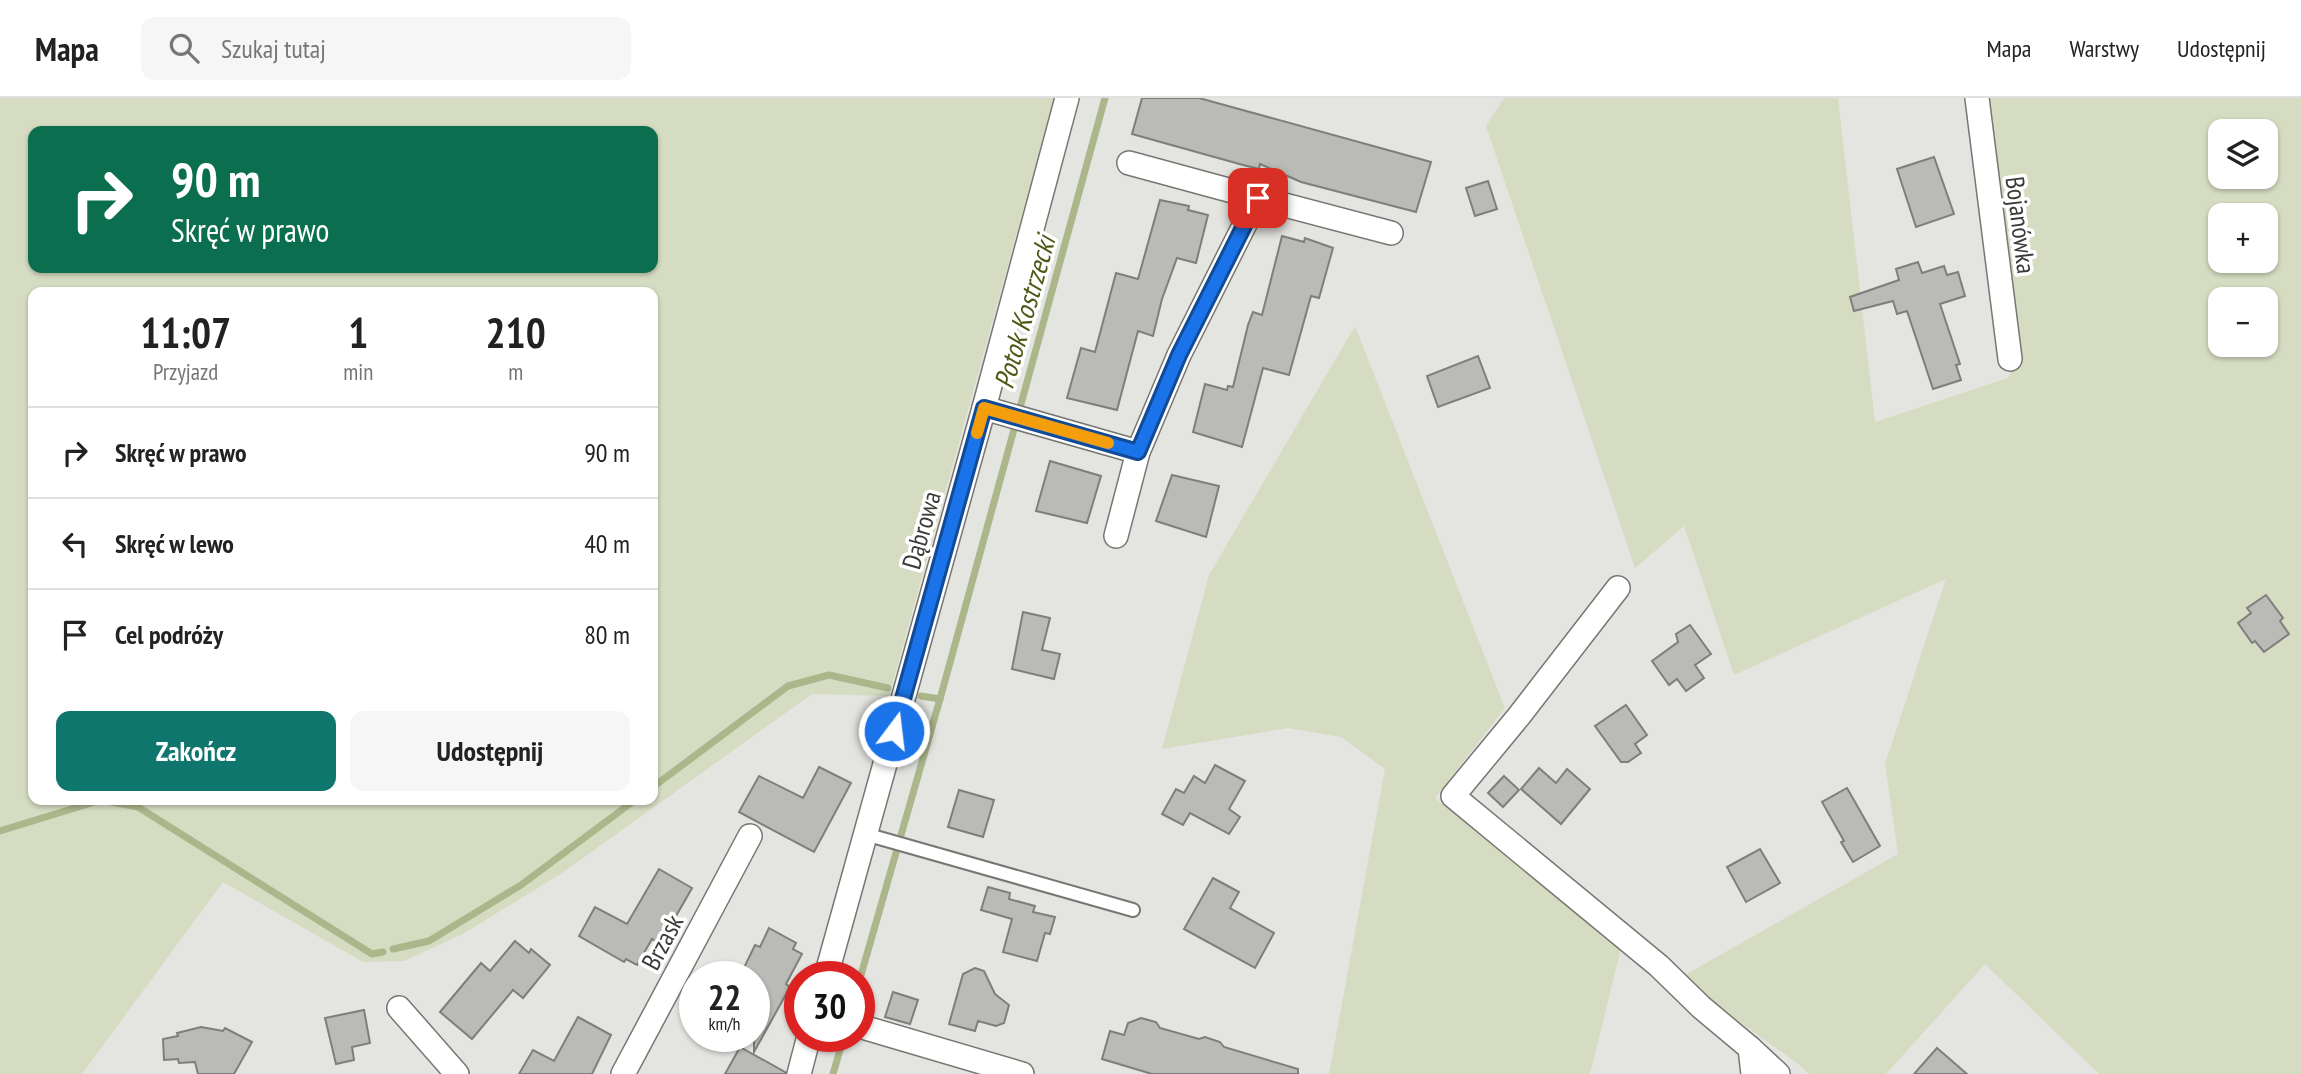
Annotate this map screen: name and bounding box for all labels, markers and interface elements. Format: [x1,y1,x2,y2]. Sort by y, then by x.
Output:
search box [141,17,631,80]
text: Mapa [35,27,99,70]
icon: search [165,29,203,67]
text: Szukaj tutaj [221,32,326,65]
text: Mapa [1987,33,2031,64]
text: Warstwy [2069,33,2139,64]
text: Udostępnij [2177,33,2266,64]
map controls [2208,119,2278,357]
button: layers [2208,119,2278,189]
text: 90 m [171,147,260,211]
icon: right [56,154,147,245]
pin [1228,168,1288,228]
street label: Bojanówka [1999,174,2043,276]
icon: arrive [1239,179,1277,217]
button: + [2208,203,2278,273]
text: Skręć w prawo [171,209,329,251]
water label: Potok Kostrzecki [985,228,1065,393]
button: − [2208,287,2278,357]
text: 11:07 [140,305,231,360]
text: 1 [348,305,368,360]
text: 210 [486,305,546,360]
text: Przyjazd [153,357,218,386]
text: min [343,357,373,386]
text: m [508,357,523,386]
icon: right [56,434,94,472]
text: Skręć w prawo [115,436,246,469]
text: 90 m [584,436,630,469]
street label: Dąbrowa [894,487,948,573]
icon: left [56,525,94,563]
text: Skręć w lewo [115,527,234,560]
text: 40 m [584,527,630,560]
icon: arrive [56,616,94,654]
text: Cel podróży [115,618,223,651]
text: 80 m [584,618,630,651]
position arrow [857,694,931,768]
button: Zakończ [56,711,336,791]
button: Udostępnij [350,711,630,791]
street label: Brzask [634,909,690,975]
speed limit sign: 30 [784,961,875,1052]
text: 22 [708,974,741,1020]
text: km/h [709,1012,740,1035]

